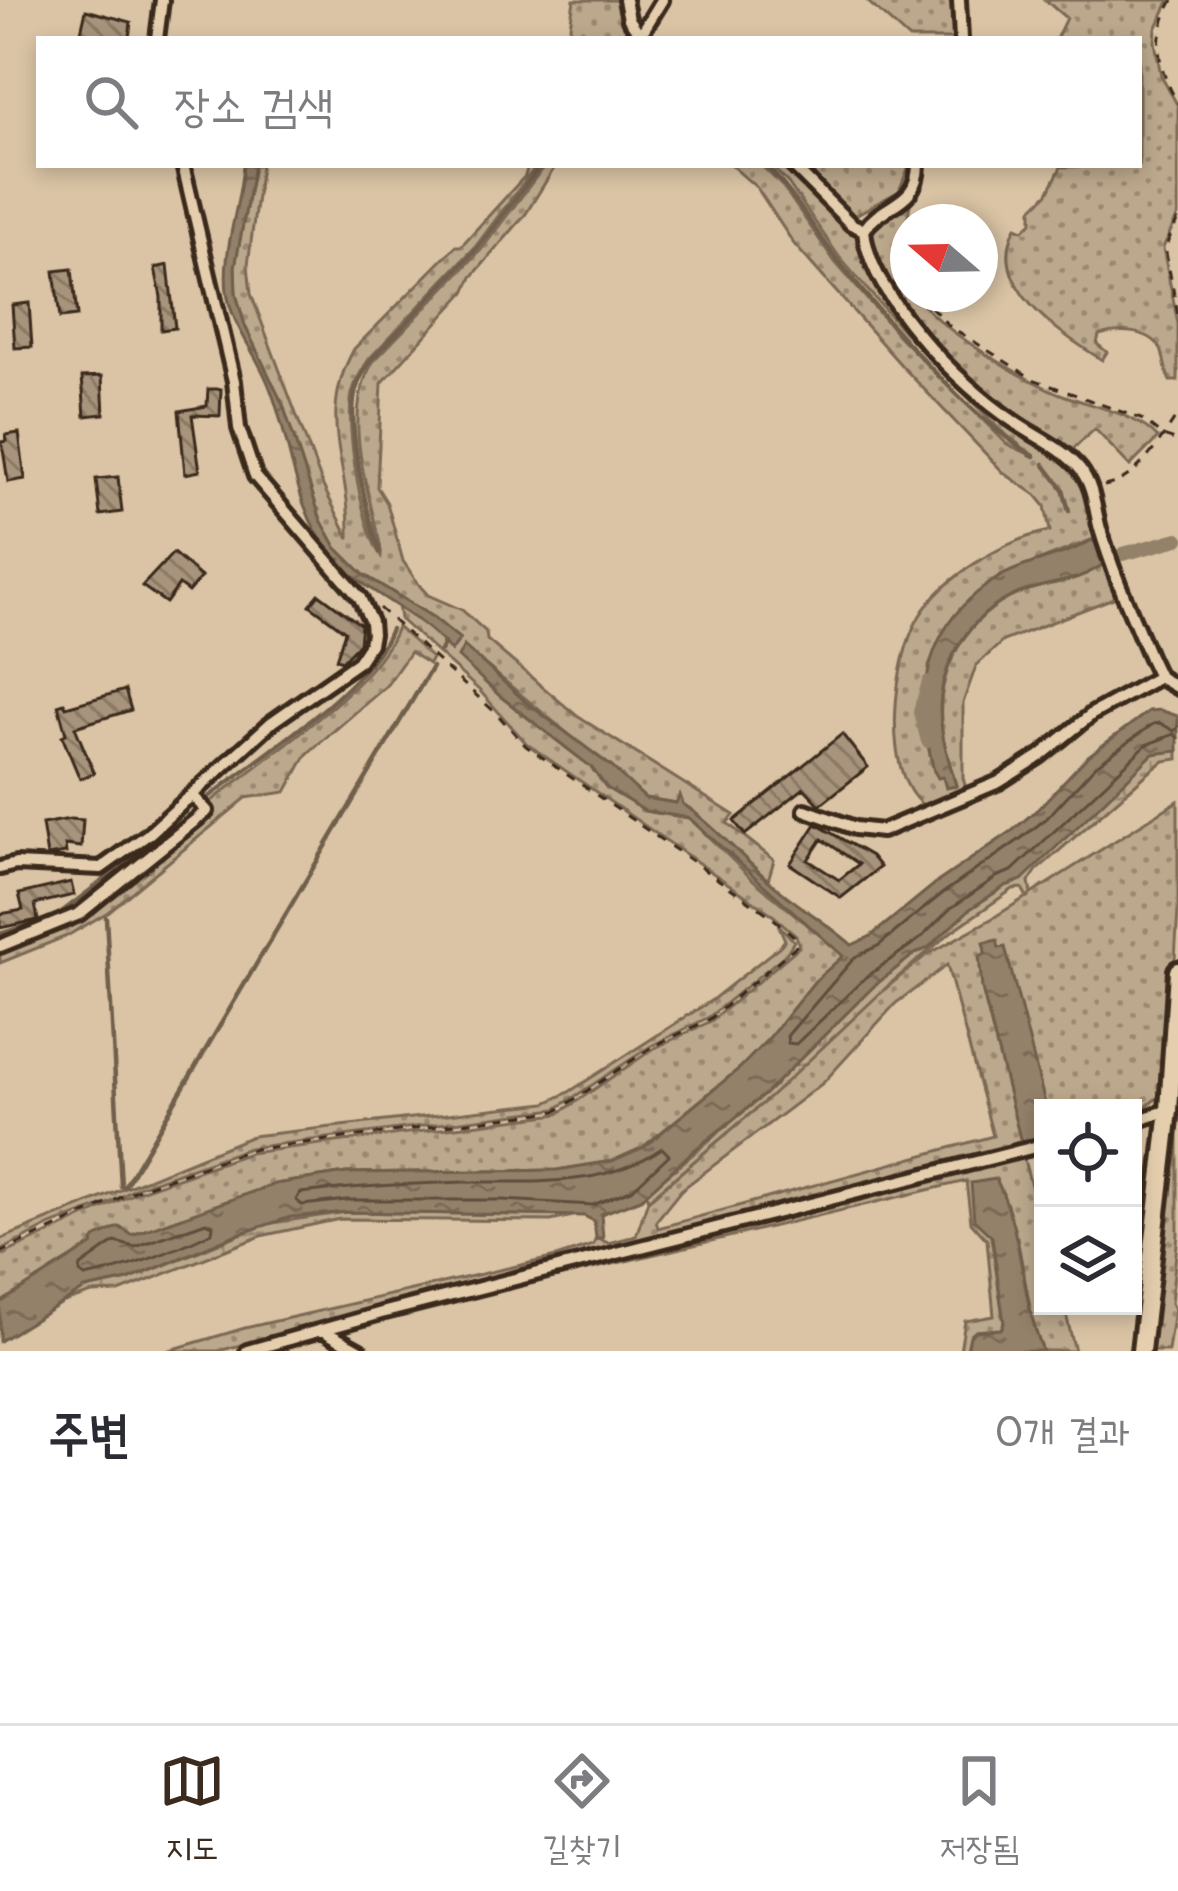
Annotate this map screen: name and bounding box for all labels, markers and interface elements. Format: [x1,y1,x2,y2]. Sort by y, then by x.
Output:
search box [36,36,1142,168]
text: 장소 검색 [174,68,333,136]
icon: search [78,69,144,135]
north arrow [890,204,998,312]
map controls [1034,1099,1142,1315]
button: locate [1034,1099,1142,1207]
button: layers [1034,1207,1142,1315]
text: 주변 [48,1391,130,1468]
text: 0개 결과 [995,1400,1130,1459]
tab: 지도 [159,1748,225,1870]
tab: 길찾기 [542,1748,622,1870]
tab: 저장됨 [940,1748,1019,1870]

